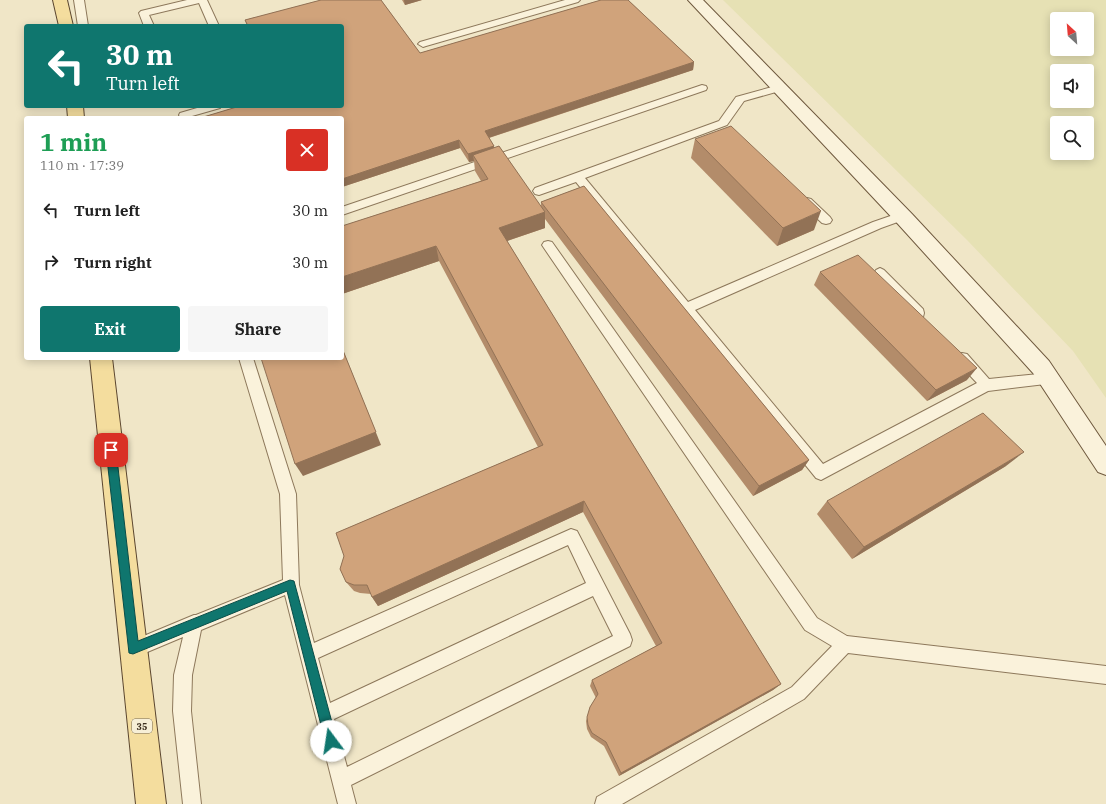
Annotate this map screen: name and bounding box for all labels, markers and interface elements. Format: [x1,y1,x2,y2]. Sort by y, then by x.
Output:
north arrow [1050,12,1094,56]
map controls [1050,12,1094,160]
text: 30 m [106,36,173,73]
icon: left [40,40,92,92]
button: sound [1050,64,1094,108]
text: Turn left [106,72,180,95]
button: search [1050,116,1094,160]
text: 1 min [40,126,107,158]
button: close [286,129,328,171]
text: 110 m · 17:39 [40,157,124,174]
icon: left [40,199,62,221]
text: Turn left [74,201,140,220]
text: 30 m [292,201,328,220]
icon: right [40,251,62,273]
text: Turn right [74,253,152,272]
text: 30 m [292,253,328,272]
button: Exit [40,306,180,352]
button: Share [188,306,328,352]
pin [94,433,128,467]
icon: arrive [100,439,122,461]
road number: 35 [132,719,152,733]
position arrow [310,720,352,762]

